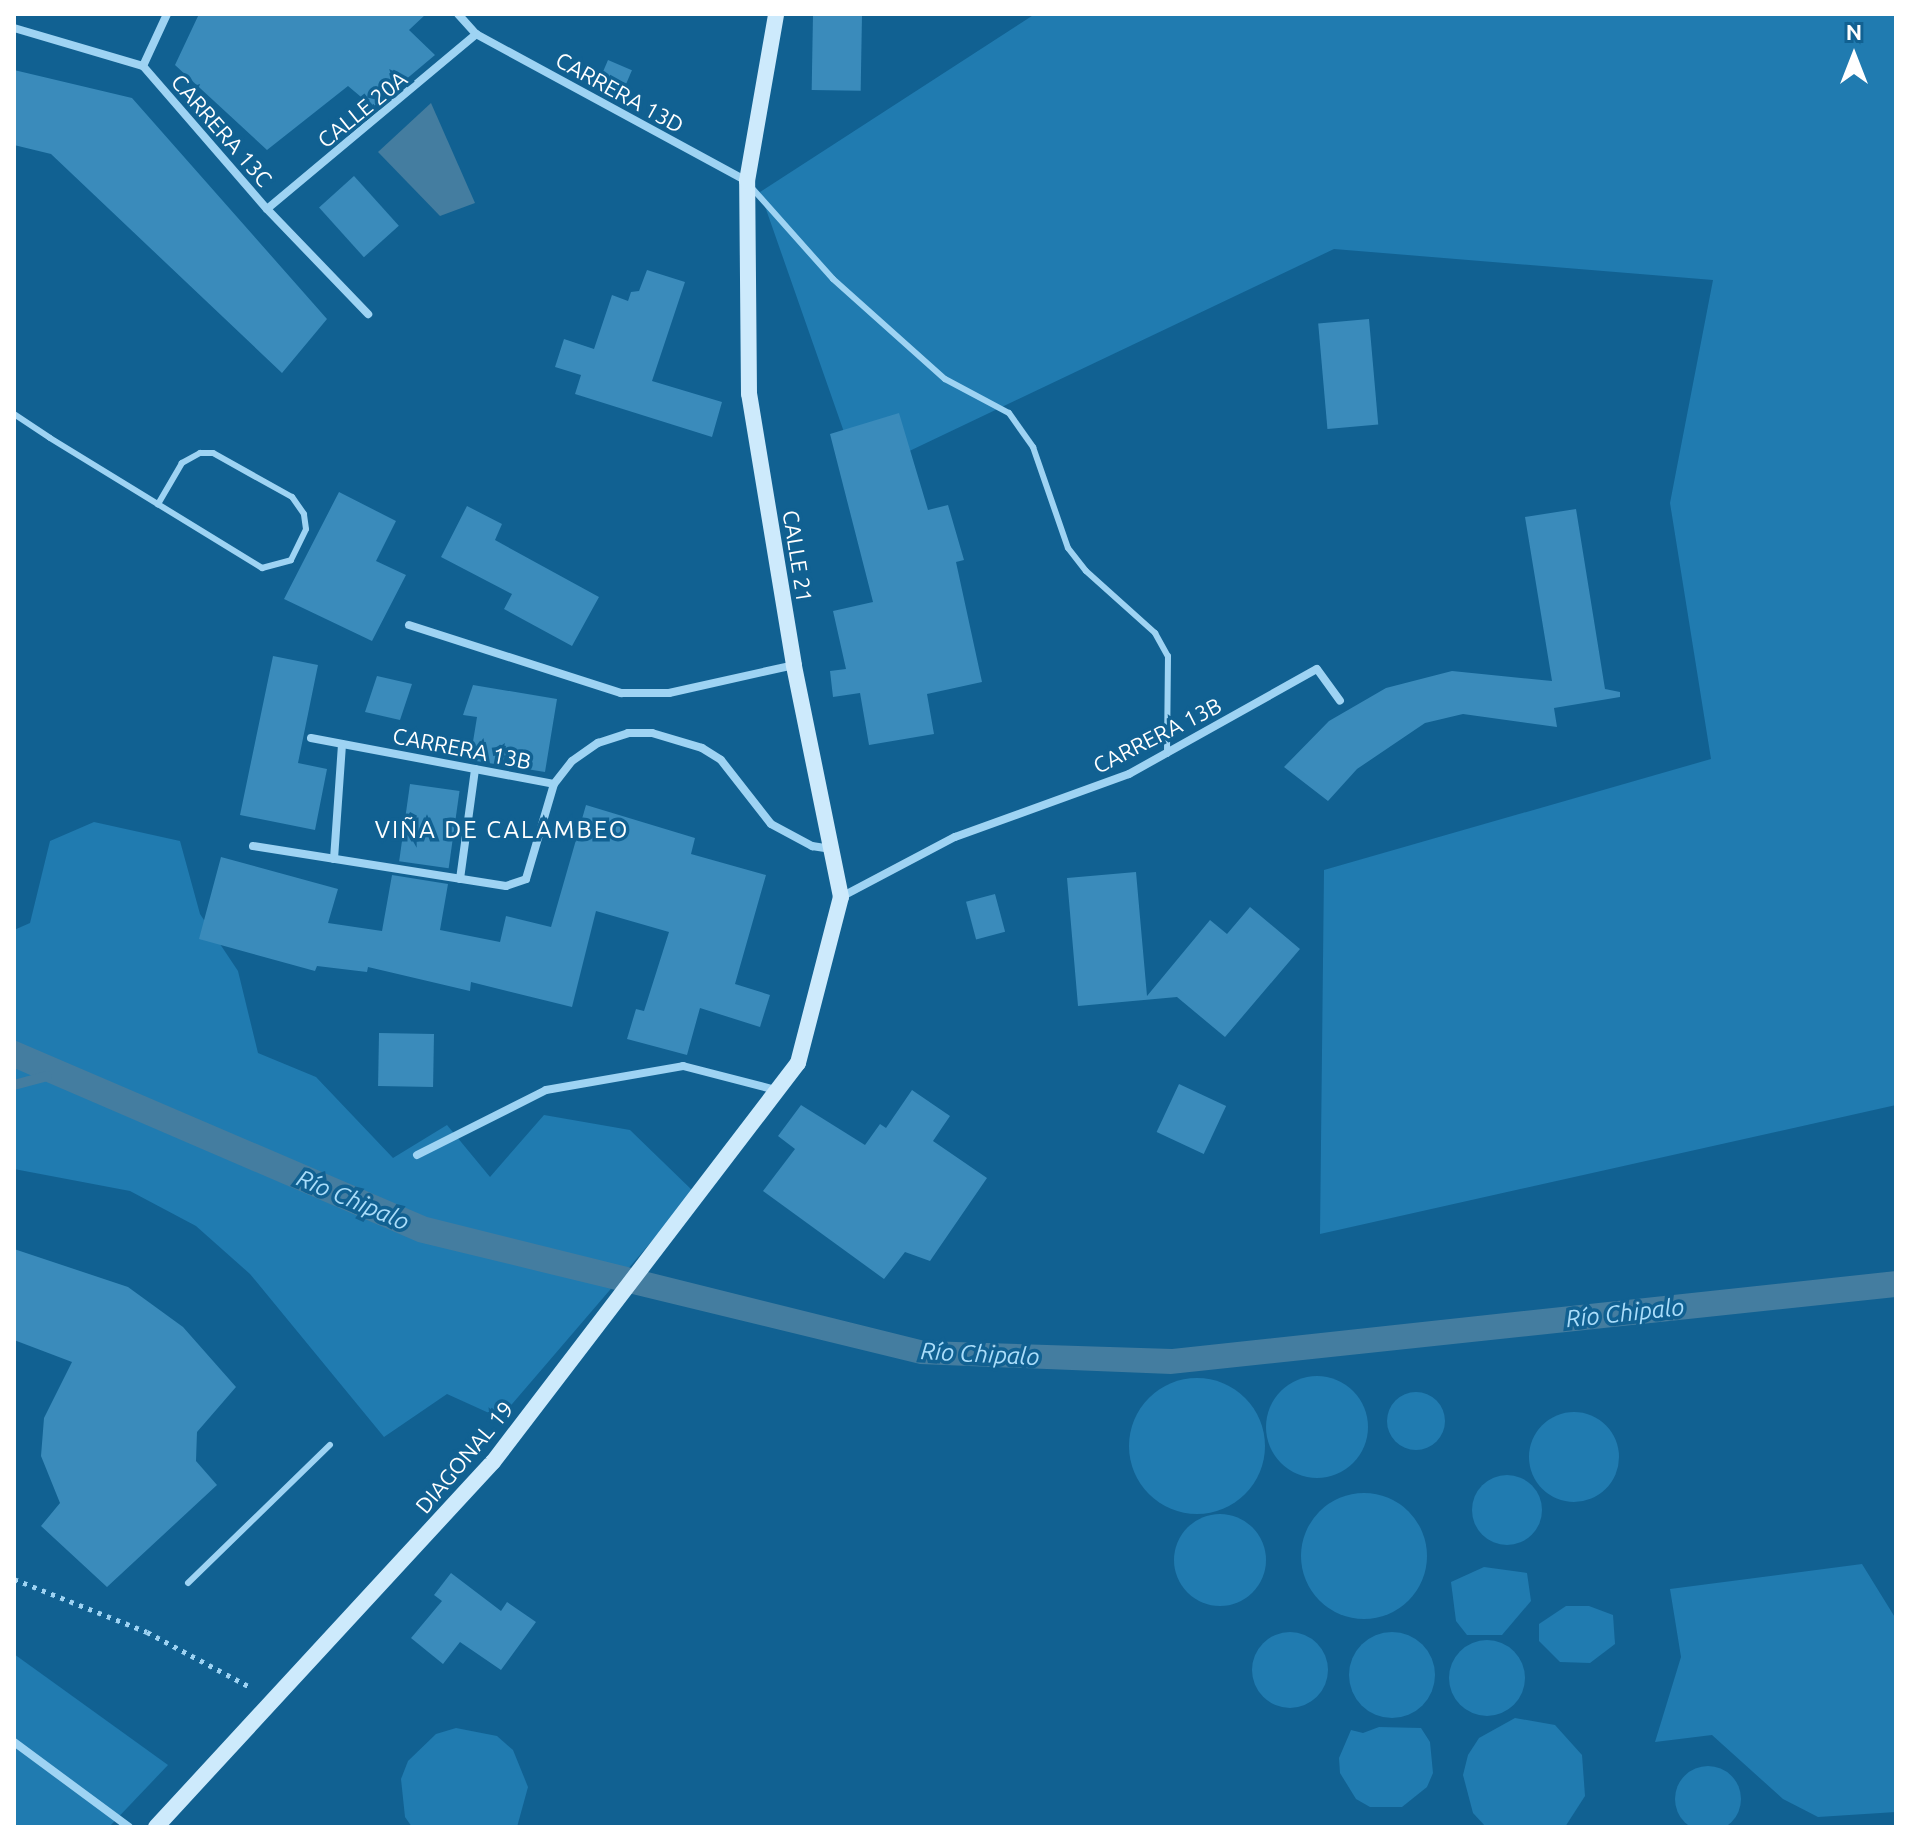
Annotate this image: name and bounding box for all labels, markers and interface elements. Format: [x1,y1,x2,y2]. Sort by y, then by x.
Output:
north arrow [1814,16,1894,96]
text: N [1846,19,1862,44]
street label: CARRERA 13D [551,46,689,138]
street label: CALLE 20A [312,65,412,153]
street label: CARRERA 13C [166,68,278,192]
street label: CALLE 21 [778,508,818,604]
street label: CARRERA 13B [1088,691,1226,779]
street label: CARRERA 13B [390,722,534,774]
district label: VIÑA DE CALAMBEO [375,816,629,844]
water label: Río Chipalo [293,1164,413,1236]
water label: Río Chipalo [1564,1292,1686,1334]
water label: Río Chipalo [920,1337,1040,1371]
street label: DIAGONAL 19 [410,1396,518,1518]

